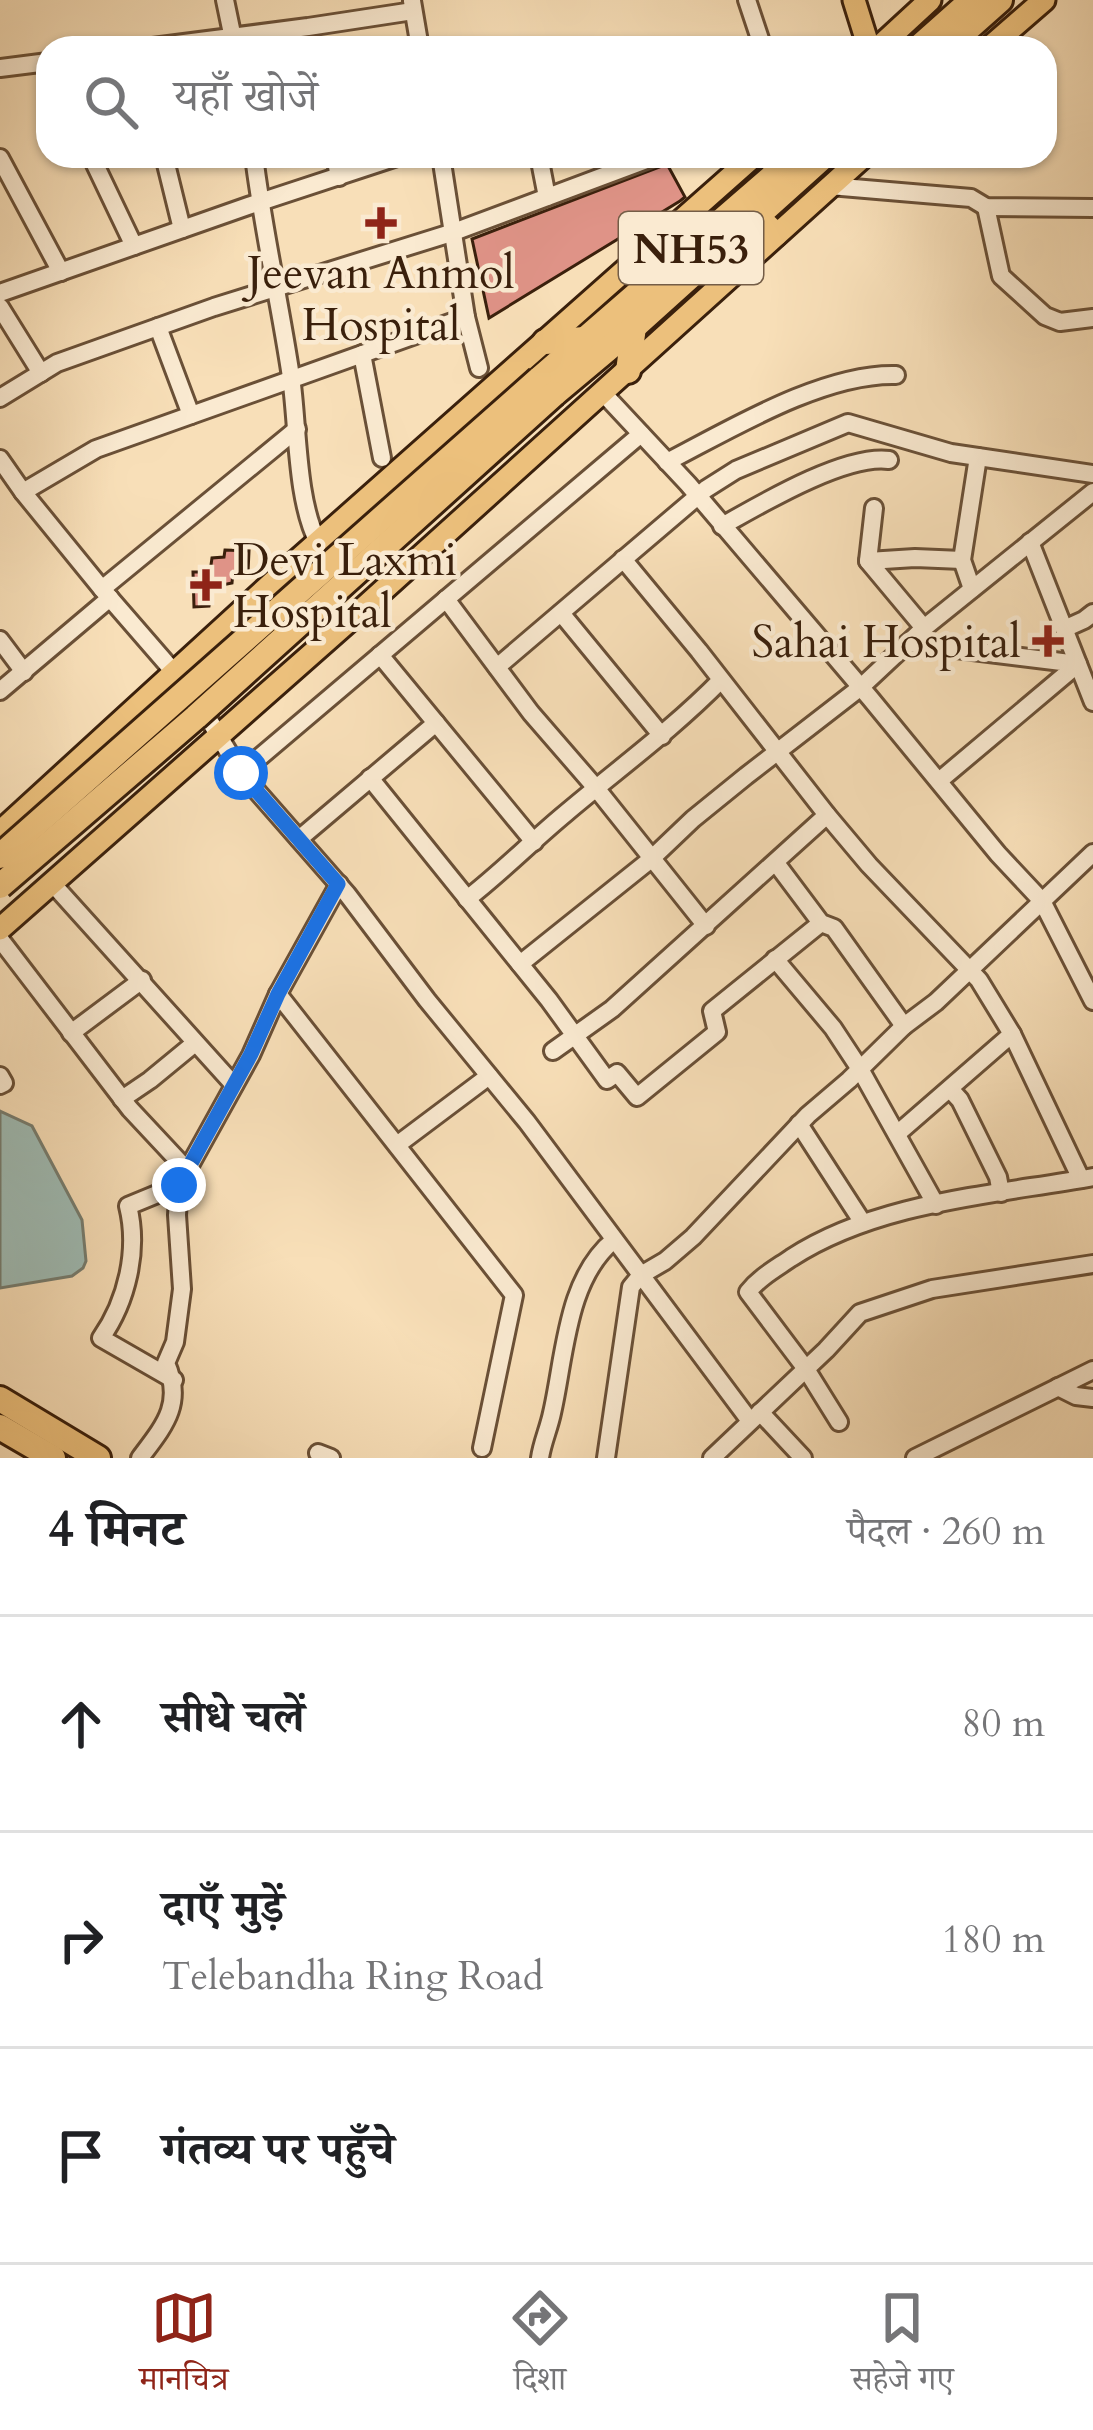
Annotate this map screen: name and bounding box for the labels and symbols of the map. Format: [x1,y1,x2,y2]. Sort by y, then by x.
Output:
marker: Jeevan Anmol Hospital [365,207,397,239]
road number: NH53 [619,212,763,284]
place label: Jeevan Anmol Hospital [241,243,515,356]
place label: Devi Laxmi Hospital [233,530,457,643]
marker: Devi Laxmi Hospital [190,569,222,601]
place label: Sahai Hospital [751,612,1021,673]
marker: Sahai Hospital [1032,625,1064,657]
route start [214,746,268,800]
route end [152,1158,206,1212]

